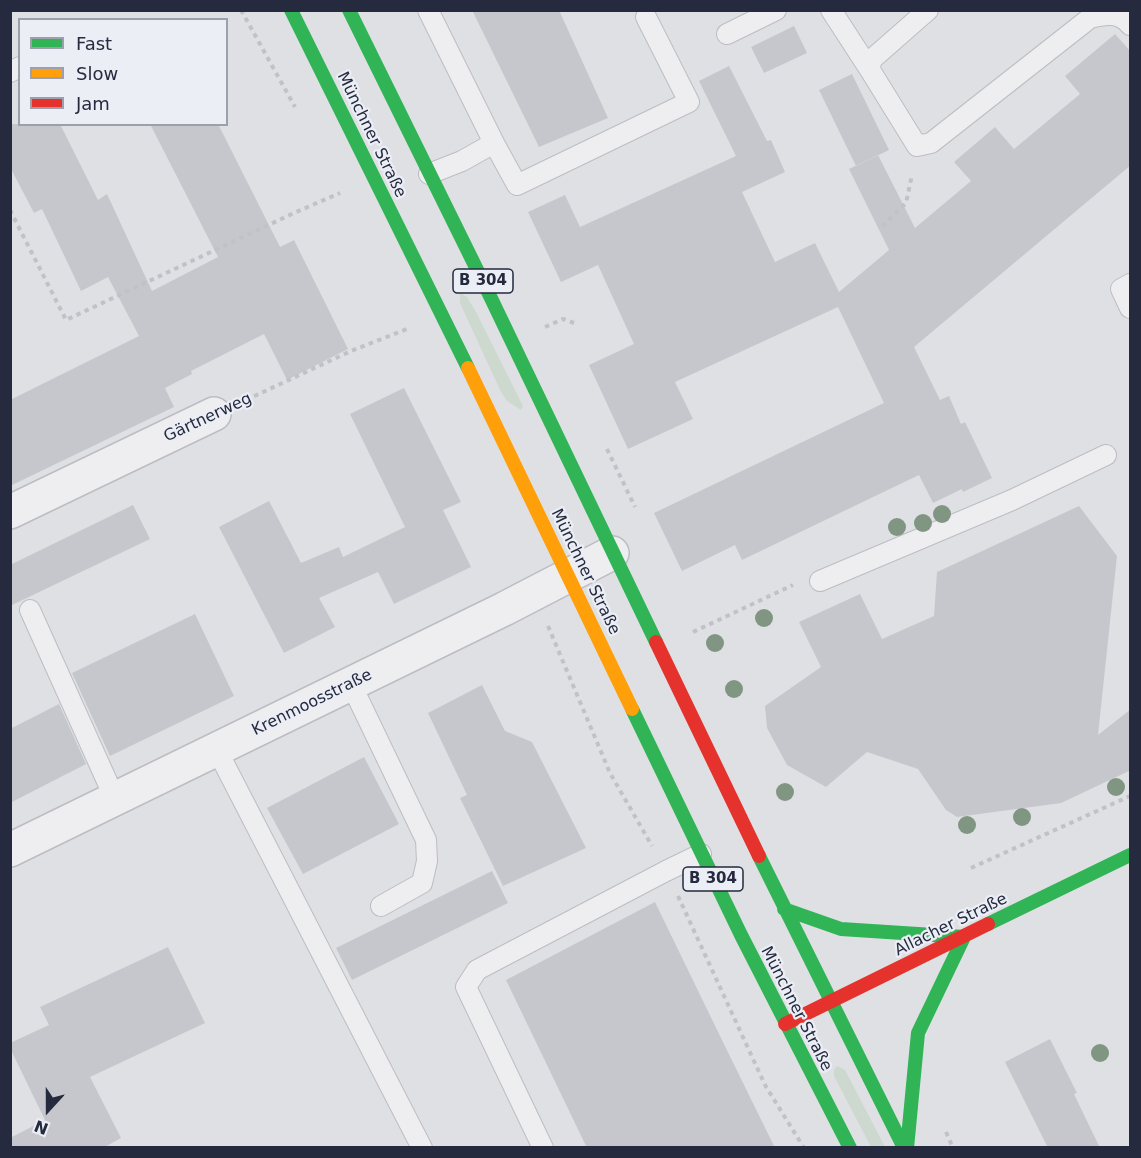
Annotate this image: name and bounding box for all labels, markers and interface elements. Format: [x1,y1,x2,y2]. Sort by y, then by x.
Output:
legend [18,18,228,126]
text: Fast [76,33,112,54]
text: Slow [76,63,118,84]
street label: Münchner Straße [332,69,410,201]
text: Jam [76,93,110,114]
road number: B 304 [453,269,513,293]
street label: Gärtnerweg [161,389,255,447]
street label: Münchner Straße [546,506,624,638]
street label: Krenmoosstraße [249,666,375,740]
road number: B 304 [683,867,743,891]
street label: Allacher Straße [892,889,1010,961]
street label: Münchner Straße [756,943,836,1075]
north arrow [18,1080,78,1140]
text: N [32,1116,51,1139]

